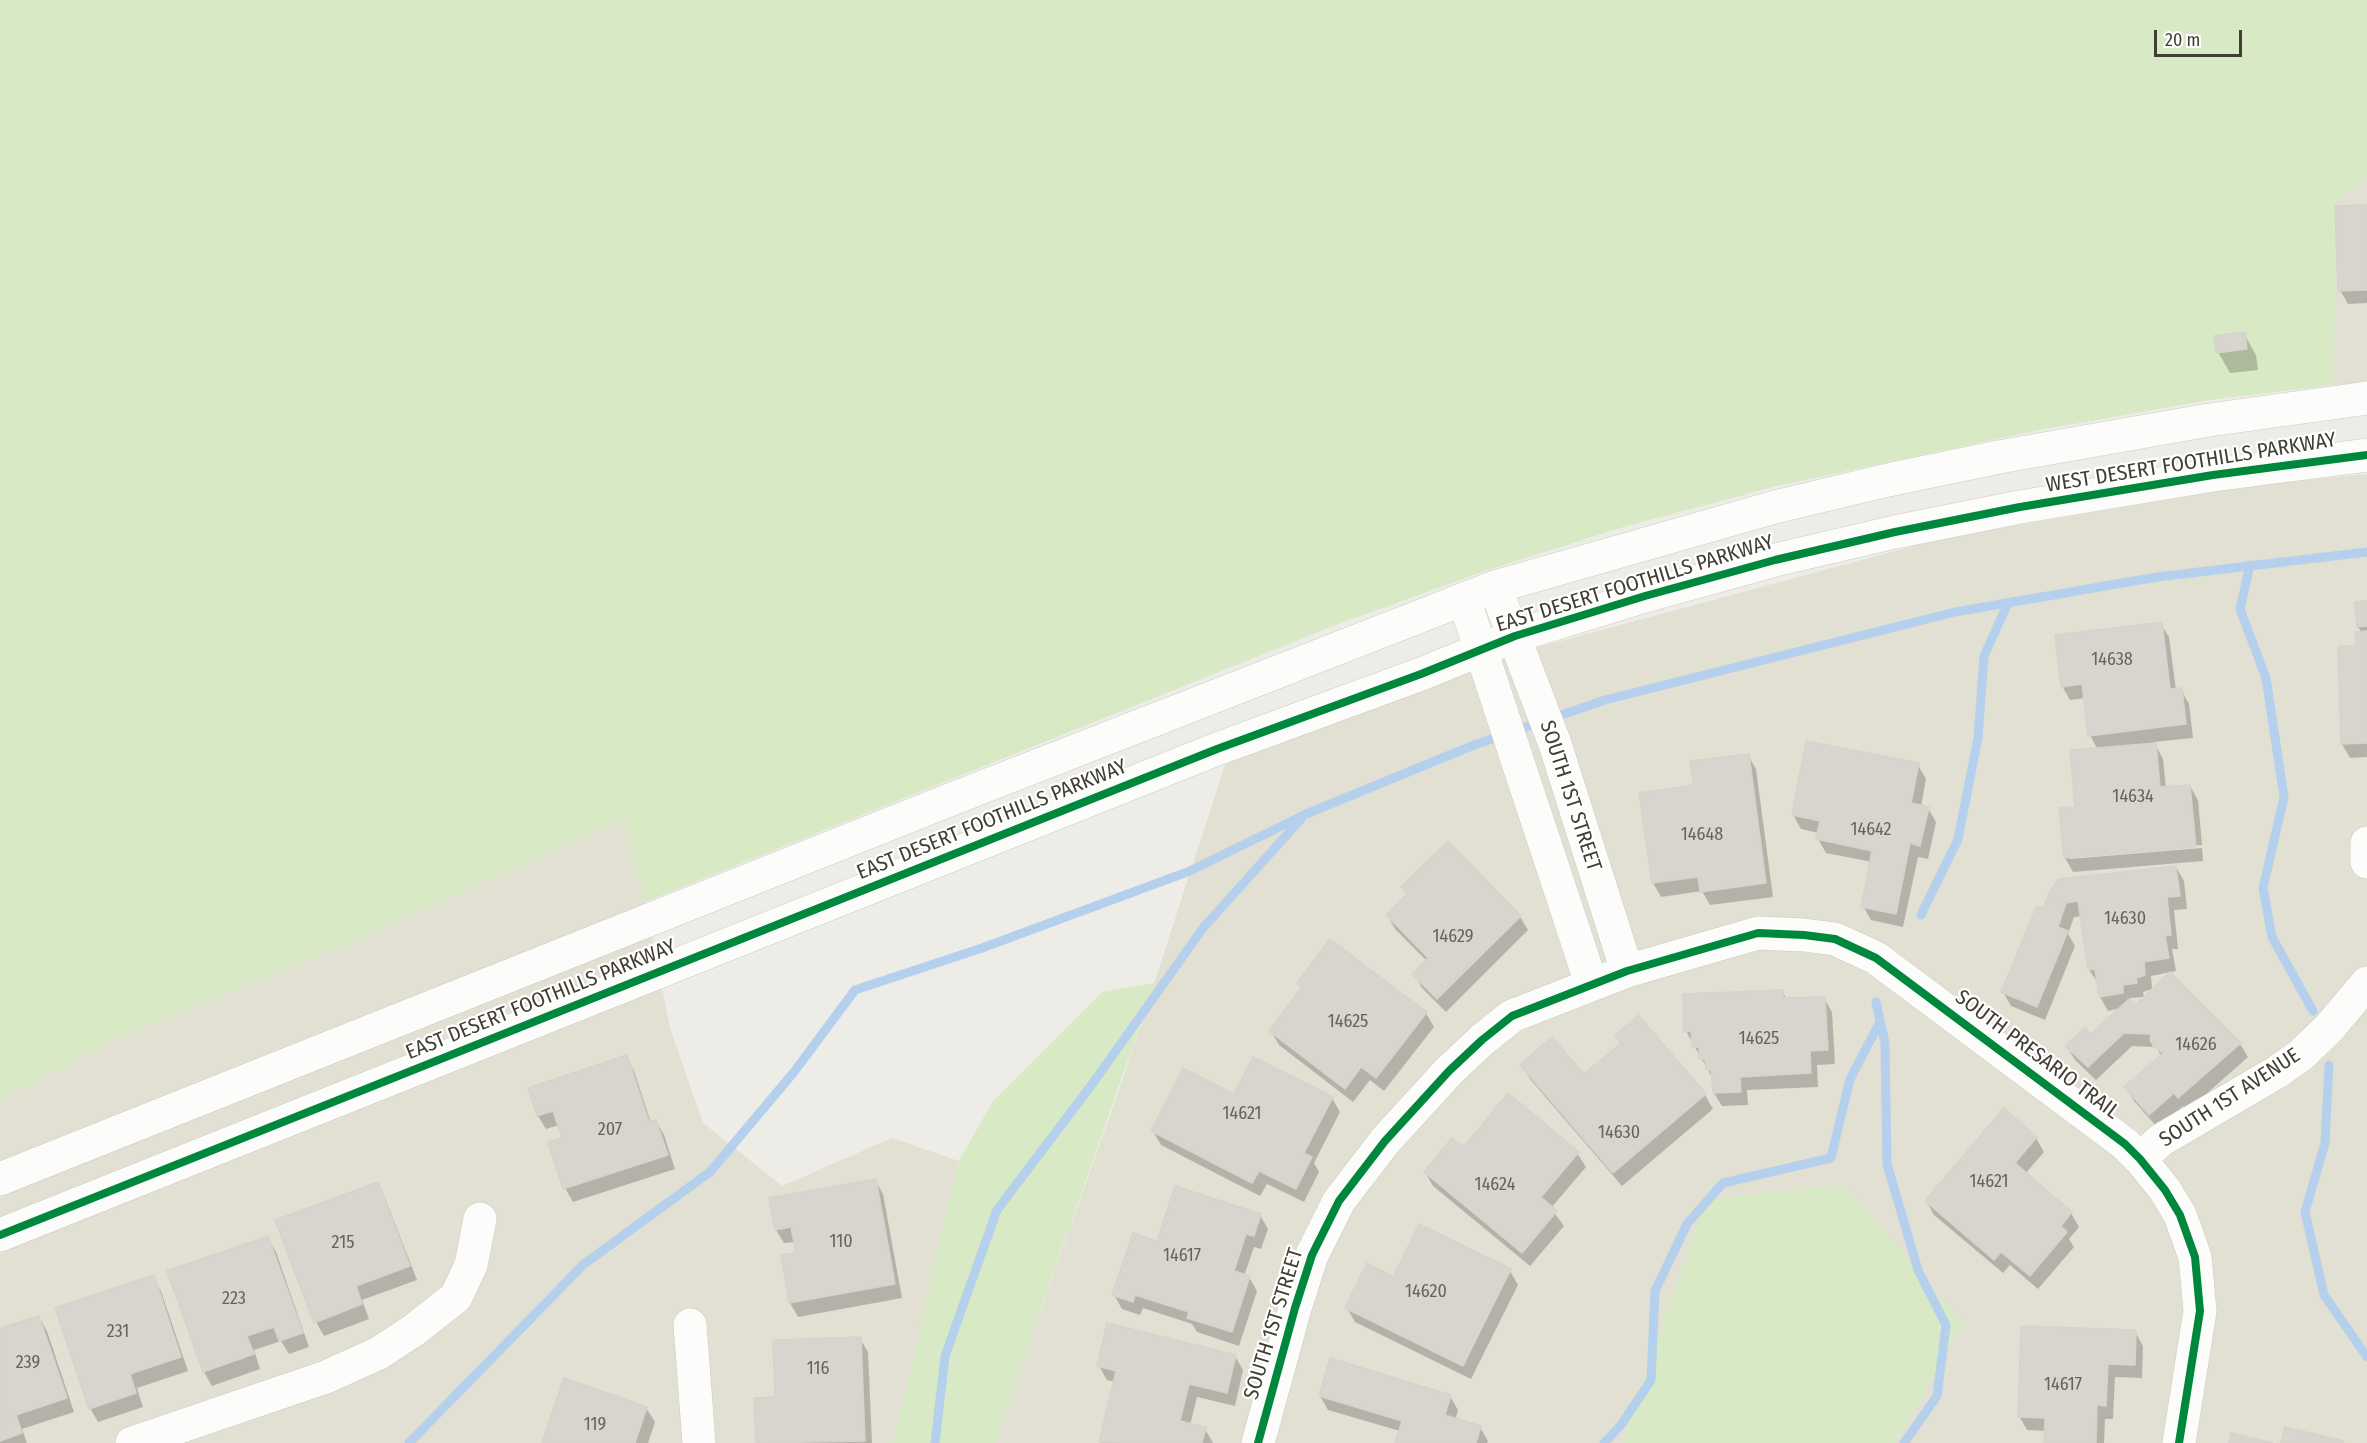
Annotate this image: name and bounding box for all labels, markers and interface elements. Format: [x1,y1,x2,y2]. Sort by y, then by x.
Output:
scale bar [2157,18,2246,56]
text: 20 m [2165,29,2200,51]
street label: WEST DESERT FOOTHILLS PARKWAY [2044,428,2338,498]
street label: EAST DESERT FOOTHILLS PARKWAY [1493,530,1777,638]
house number: 14638 [2091,649,2133,671]
street label: SOUTH 1ST STREET [1534,718,1606,874]
street label: EAST DESERT FOOTHILLS PARKWAY [853,754,1131,886]
house number: 14634 [2112,786,2154,808]
house number: 14642 [1850,819,1892,841]
house number: 14648 [1681,824,1723,846]
house number: 14630 [2104,908,2146,930]
house number: 14629 [1432,926,1474,948]
street label: EAST DESERT FOOTHILLS PARKWAY [402,934,680,1066]
street label: SOUTH PRESARIO TRAIL [1950,985,2124,1125]
house number: 14625 [1328,1011,1368,1033]
house number: 14625 [1739,1028,1779,1050]
house number: 14626 [2175,1034,2217,1056]
street label: SOUTH 1ST AVENUE [2155,1043,2305,1153]
house number: 14621 [1222,1103,1262,1125]
house number: 207 [598,1119,622,1141]
house number: 14630 [1598,1122,1640,1144]
house number: 14621 [1969,1171,2009,1193]
house number: 14624 [1475,1174,1515,1196]
house number: 110 [829,1231,853,1253]
house number: 215 [332,1232,354,1254]
house number: 14617 [1163,1245,1201,1267]
street label: SOUTH 1ST STREET [1239,1245,1309,1403]
house number: 14620 [1405,1281,1447,1303]
house number: 223 [222,1288,246,1310]
house number: 231 [107,1321,129,1343]
house number: 239 [16,1352,40,1374]
house number: 116 [807,1358,829,1380]
house number: 14617 [2044,1374,2082,1396]
house number: 119 [584,1414,606,1436]

